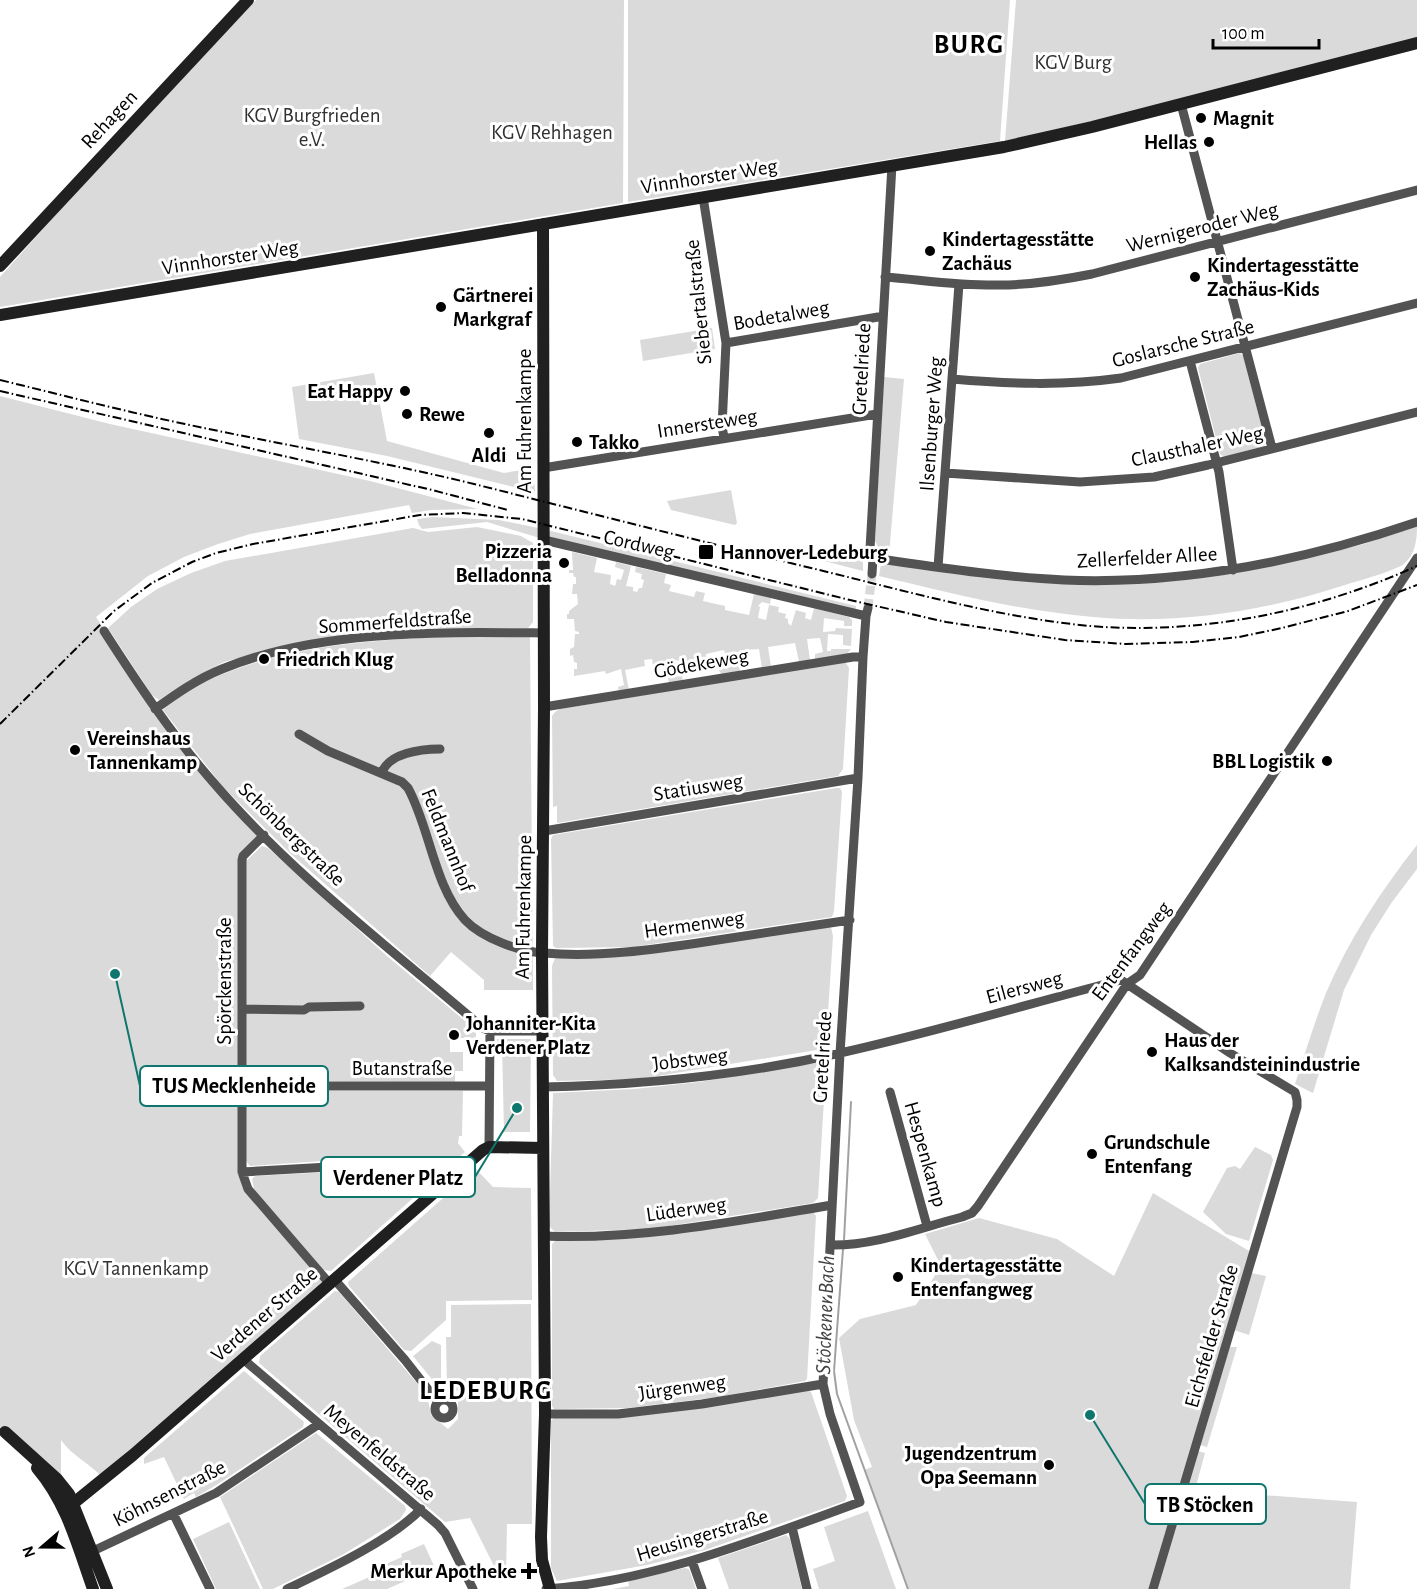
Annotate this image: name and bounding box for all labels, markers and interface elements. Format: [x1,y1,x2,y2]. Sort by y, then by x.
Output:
scale bar [1213,12,1320,50]
text: 100 m [1222,25,1265,43]
district label: BURG [934,31,1004,58]
park label: KGV Burg [1034,52,1113,73]
street label: Rehagen [77,86,142,153]
park label: KGV Burgfrieden e.V. [243,105,381,150]
place label: Magnit [1213,108,1274,129]
marker: Magnit [1194,111,1208,125]
park label: KGV Rehhagen [491,122,613,143]
place label: Hellas [1144,132,1197,153]
marker: Hellas [1202,135,1216,149]
street label: Vinnhorster Weg [639,155,780,198]
street label: Wernigeroder Weg [1124,198,1281,256]
place label: Kindertagesstätte Zachäus [942,229,1094,274]
street label: Vinnhorster Weg [160,236,301,279]
street label: Siebertalstraße [681,238,716,365]
marker: Kindertagesstätte Zachäus [923,244,937,258]
place label: Kindertagesstätte Zachäus-Kids [1207,255,1359,300]
marker: Kindertagesstätte Zachäus-Kids [1188,270,1202,284]
place label: Gärtnerei Markgraf [453,285,534,330]
street label: Bodetalweg [731,297,831,334]
marker: Gärtnerei Markgraf [434,300,448,314]
street label: Goslarsche Straße [1110,316,1256,371]
street label: Gretelriede [849,323,874,416]
street label: Am Fuhrenkampe [514,349,535,493]
street label: Ilsenburger Weg [916,355,947,492]
place label: Eat Happy [307,381,394,402]
marker: Eat Happy [398,384,412,398]
place label: Rewe [419,404,465,425]
street label: Innersteweg [656,405,759,442]
marker: Rewe [400,407,414,421]
street label: Clausthaler Weg [1129,422,1266,471]
marker: Aldi [482,426,496,440]
place label: Takko [589,432,639,453]
marker: Takko [570,435,584,449]
place label: Aldi [472,445,506,466]
street label: Cordweg [602,526,677,563]
place label: Pizzeria Belladonna [456,541,552,586]
place label: Hannover-Ledeburg [720,542,888,563]
marker: Hannover-Ledeburg [697,543,715,561]
street label: Zellerfelder Allee [1076,543,1218,572]
marker: Pizzeria Belladonna [557,556,571,570]
street label: Sommerfeldstraße [318,606,472,637]
street label: Gödekeweg [652,645,751,682]
place label: Friedrich Klug [276,649,394,670]
marker: Friedrich Klug [257,652,271,666]
place label: Vereinshaus Tannenkamp [87,728,197,773]
marker: Vereinshaus Tannenkamp [68,743,82,757]
place label: BBL Logistik [1212,751,1316,772]
marker: BBL Logistik [1320,754,1334,768]
street label: Statiusweg [652,770,745,805]
street label: Schönbergstraße [234,779,349,890]
street label: Feldmannhof [417,786,478,896]
street label: Am Fuhrenkampe [512,834,535,980]
street label: Entenfangweg [1088,897,1176,1005]
street label: Hermenweg [643,907,746,942]
street label: Spörckenstraße [214,917,235,1045]
street label: Eilersweg [984,967,1065,1008]
street label: Gretelriede [810,1011,835,1104]
place label: Johanniter-Kita Verdener Platz [466,1013,596,1058]
marker: Johanniter-Kita Verdener Platz [447,1028,461,1042]
place label: Haus der Kalksandsteinindustrie [1164,1030,1360,1075]
street label: Jobstweg [651,1044,729,1075]
marker: Haus der Kalksandsteinindustrie [1145,1045,1159,1059]
street label: Butanstraße [351,1058,453,1079]
callout: TUS Mecklenheide [140,1066,328,1106]
text: TUS Mecklenheide [152,1075,316,1097]
street label: Hespenkamp [900,1099,951,1209]
place label: Grundschule Entenfang [1104,1132,1210,1177]
marker: Grundschule Entenfang [1085,1147,1099,1161]
callout: Verdener Platz [321,1157,475,1197]
text: Verdener Platz [333,1167,463,1189]
street label: Lüderweg [645,1193,728,1225]
water label: Stöckener Bach [812,1255,838,1375]
place label: Kindertagesstätte Entenfangweg [910,1255,1062,1300]
park label: KGV Tannenkamp [63,1258,209,1279]
street label: Eichsfelder Straße [1181,1262,1242,1410]
street label: Verdener Straße [207,1263,321,1366]
marker: Kindertagesstätte Entenfangweg [891,1270,905,1284]
street label: Jürgenweg [637,1371,728,1404]
district label: LEDEBURG [419,1377,553,1404]
street label: Meyenfeldstraße [320,1400,440,1505]
place label: Jugendzentrum Opa Seemann [905,1443,1037,1488]
street label: Köhnsenstraße [110,1456,229,1531]
marker: Jugendzentrum Opa Seemann [1042,1458,1056,1472]
callout: TB Stöcken [1145,1484,1266,1524]
text: TB Stöcken [1156,1494,1254,1516]
street label: Heusingerstraße [634,1505,771,1566]
north arrow [12,1517,72,1577]
text: N [19,1544,38,1560]
place label: Merkur Apotheke [370,1561,517,1582]
marker: Merkur Apotheke [522,1564,536,1578]

